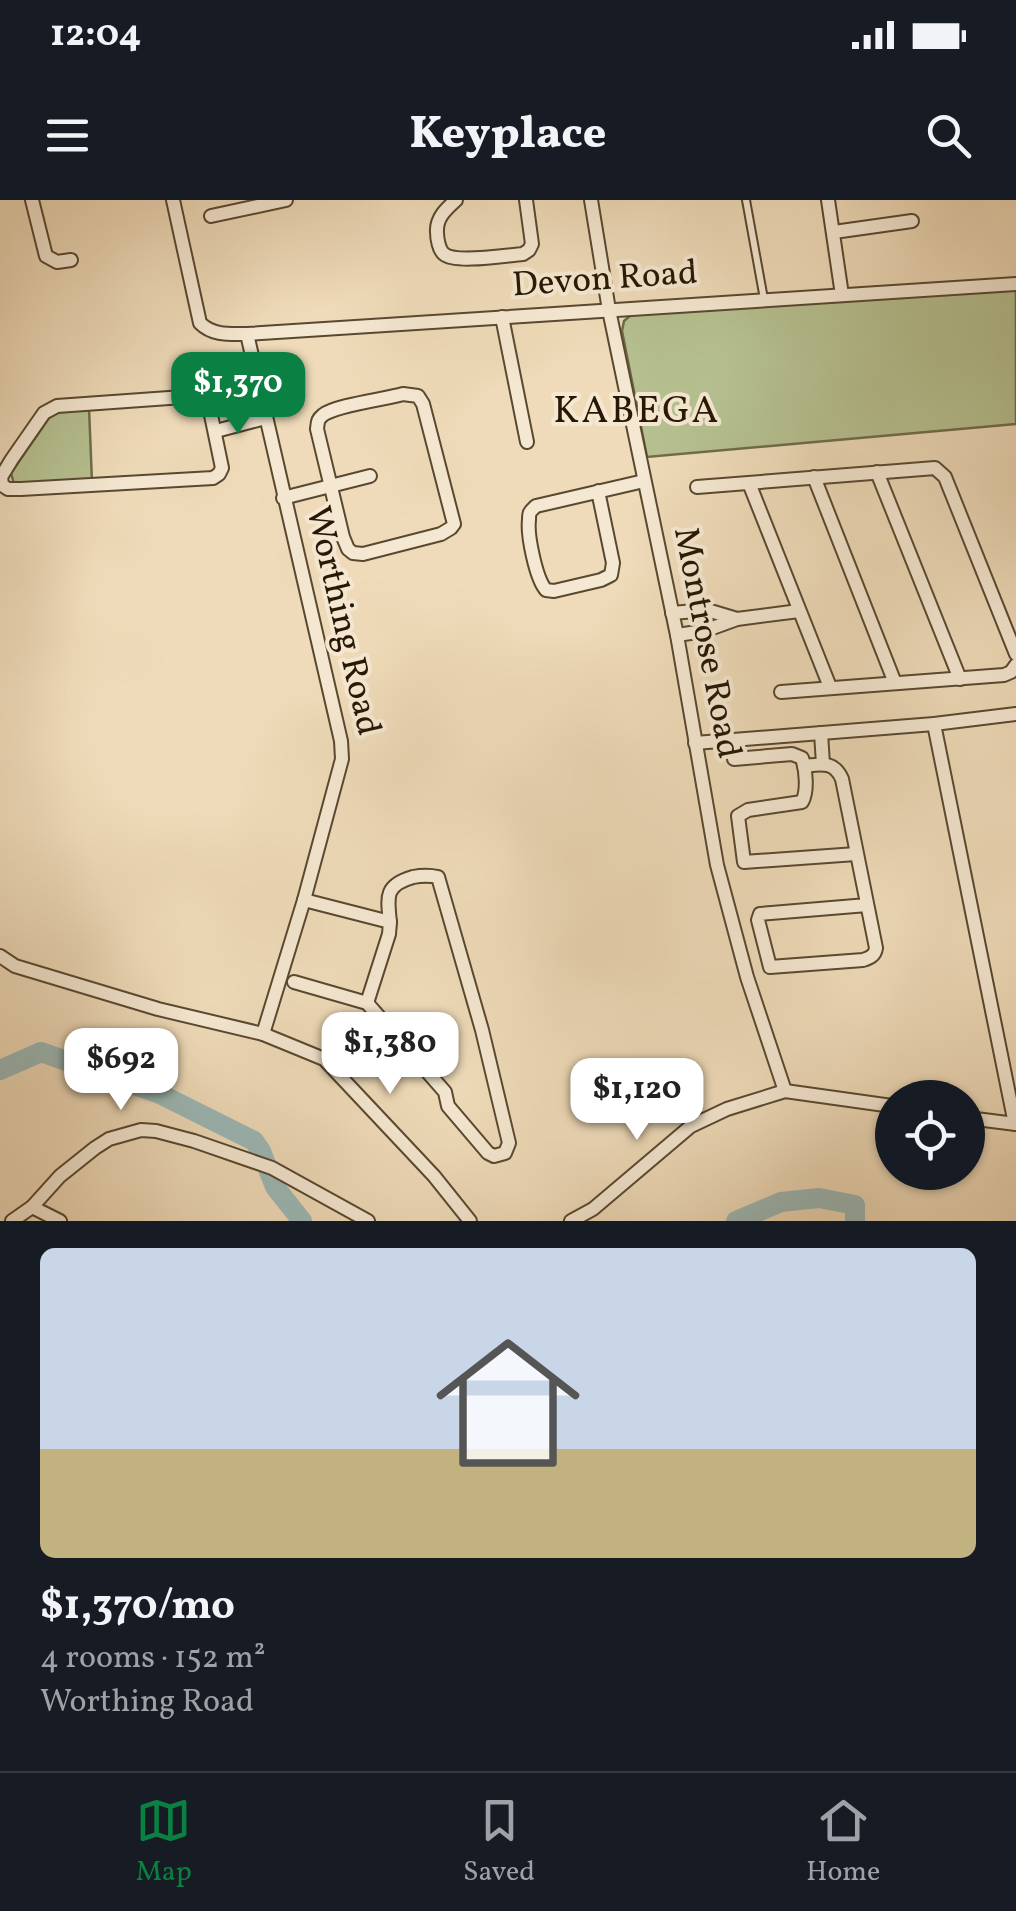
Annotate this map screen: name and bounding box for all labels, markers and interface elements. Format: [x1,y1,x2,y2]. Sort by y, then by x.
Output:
text: 12:04 [50,9,142,62]
text: Keyplace [410,104,606,167]
icon: menu [40,108,95,163]
icon: search [921,108,976,163]
street label: Devon Road [511,250,699,310]
pin: $1,370 [157,352,319,437]
text: $1,370 [193,362,283,406]
district label: KABEGA [553,386,721,439]
street label: Worthing Road [292,502,392,740]
street label: Montrose Road [660,523,752,763]
pin: $1,380 [309,1012,471,1097]
text: $1,380 [344,1022,436,1066]
pin: $692 [62,1028,180,1113]
text: $692 [86,1038,156,1082]
pin: $1,120 [556,1058,718,1143]
text: $1,120 [592,1068,682,1112]
map controls [875,1080,985,1190]
button: locate [875,1080,985,1190]
icon: home [418,1313,598,1493]
text: $1,370/mo [40,1578,235,1637]
text: 4 rooms · 152 m² [40,1637,266,1681]
text: Worthing Road [40,1681,254,1725]
tab: Map [136,1793,192,1892]
tab: Saved [463,1793,535,1892]
tab: Home [806,1793,880,1892]

